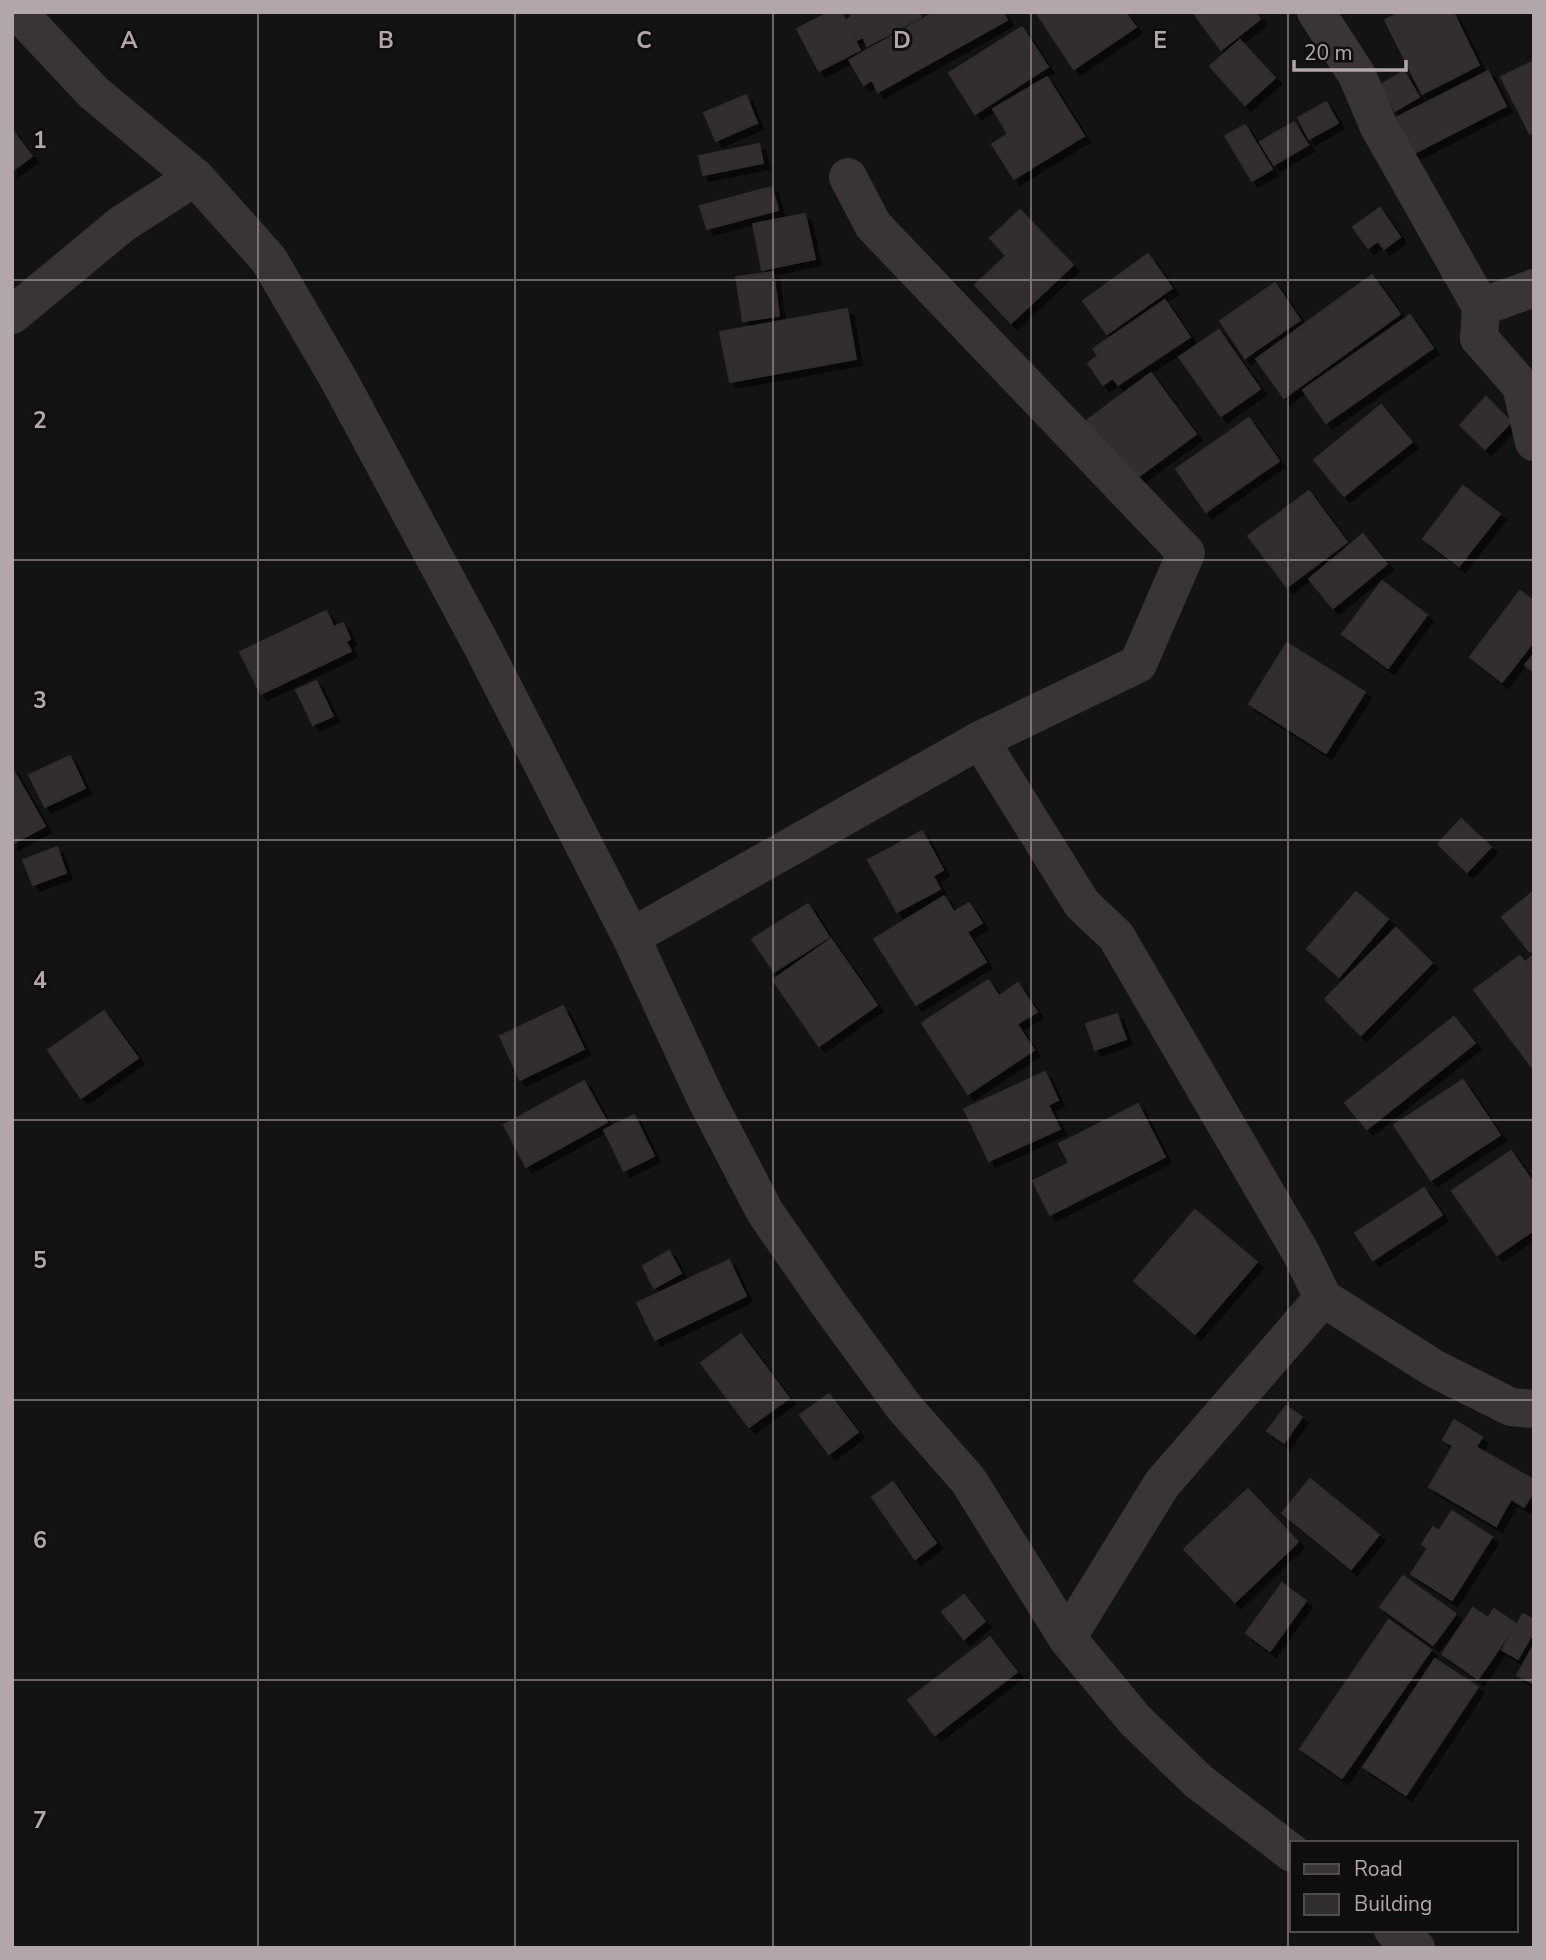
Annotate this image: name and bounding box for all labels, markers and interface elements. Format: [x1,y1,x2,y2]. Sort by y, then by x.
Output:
text: A [120,25,138,56]
text: B [378,25,394,56]
text: C [636,25,652,56]
text: D [893,25,911,56]
text: E [1153,25,1167,56]
scale bar [1294,28,1406,72]
text: 20 m [1304,39,1353,67]
text: 1 [33,125,47,156]
text: 2 [33,405,47,436]
text: 3 [33,685,47,716]
text: 4 [33,965,47,996]
text: 5 [33,1245,47,1276]
text: 6 [33,1525,47,1556]
text: 7 [33,1805,47,1836]
legend [1290,1841,1518,1932]
text: Road [1354,1855,1403,1883]
text: Building [1354,1890,1432,1918]

